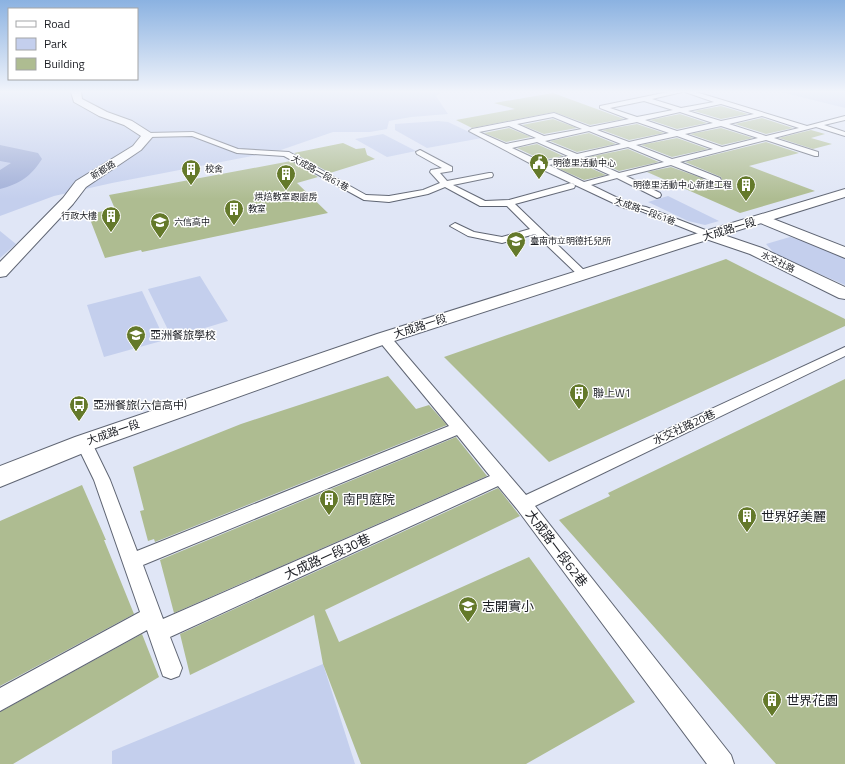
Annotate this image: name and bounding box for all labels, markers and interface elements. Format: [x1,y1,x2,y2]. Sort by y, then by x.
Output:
legend [8,8,138,80]
text: Road [44,14,70,33]
text: Park [44,34,67,53]
text: Building [44,54,85,73]
street label: 大成路一段61巷 [289,151,351,194]
public building icon: 明德里活動中心 [528,152,550,180]
place label: 明德里活動中心 [553,156,616,169]
street label: 新都路 [88,157,118,182]
building icon: 校舍 [180,158,202,186]
place label: 校舍 [205,162,223,175]
building icon: 烘焙教室跟廚房 [275,163,297,191]
building icon: 明德里活動中心新建工程 [735,174,757,202]
place label: 明德里活動中心新建工程 [633,178,732,191]
place label: 烘焙教室跟廚房 [254,190,318,203]
street label: 大成路一段61巷 [613,193,678,228]
building icon: 教室 [223,198,245,226]
place label: 教室 [248,202,266,215]
building icon: 行政大樓 [100,205,122,233]
place label: 行政大樓 [61,209,97,222]
school or university icon: 六信高中 [149,211,171,239]
street label: 大成路一段 [700,213,758,245]
place label: 六信高中 [174,215,210,228]
school or university icon: 臺南市立明德托兒所 [505,230,527,258]
place label: 臺南市立明德托兒所 [530,234,611,247]
street label: 水交社路 [759,248,797,275]
street label: 大成路一段 [391,310,449,342]
school or university icon: 亞洲餐旅學校 [125,324,147,352]
place label: 亞洲餐旅學校 [150,327,216,343]
building icon: 聯上W1 [568,382,590,410]
place label: 聯上W1 [593,385,631,401]
bus stop icon: 亞洲餐旅(六信高中) [68,394,90,422]
place label: 亞洲餐旅(六信高中) [93,397,187,413]
street label: 水交社路20巷 [650,406,718,448]
street label: 大成路一段 [84,415,142,449]
building icon: 南門庭院 [318,488,340,516]
place label: 南門庭院 [343,489,395,509]
street label: 大成路一段62巷 [521,505,593,591]
building icon: 世界好美麗 [736,505,758,533]
place label: 世界好美麗 [761,506,826,526]
street label: 大成路一段30巷 [281,528,373,584]
school or university icon: 志開實小 [457,595,479,623]
place label: 志開實小 [482,596,534,616]
building icon: 世界花園 [761,689,783,717]
place label: 世界花園 [786,690,838,710]

